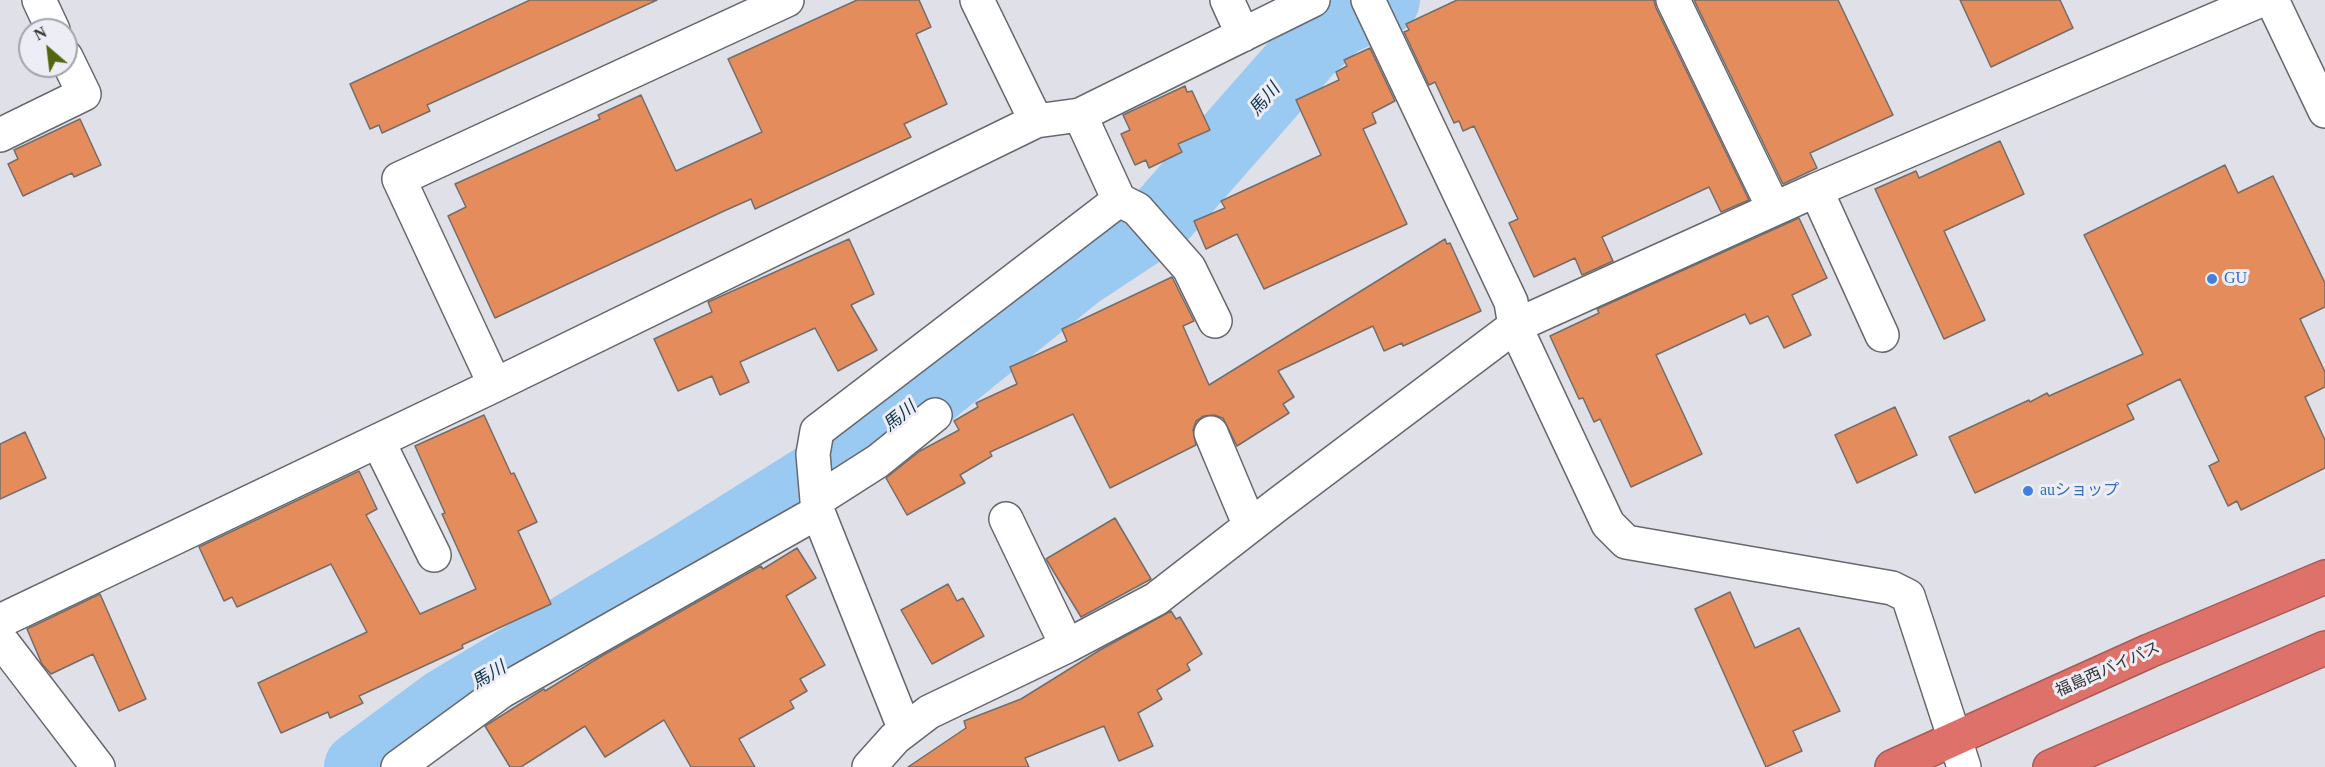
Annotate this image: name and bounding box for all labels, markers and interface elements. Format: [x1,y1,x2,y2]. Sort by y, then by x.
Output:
north arrow [18,18,78,78]
text: N [31,23,49,44]
water label: 馬川 [1245,79,1285,121]
place label: GU [2224,269,2247,289]
marker: GU [2205,272,2219,286]
water label: 馬川 [879,397,921,437]
place label: auショップ [2040,481,2119,501]
marker: auショップ [2021,484,2035,498]
street label: 福島西バイパス [2053,638,2163,702]
water label: 馬川 [468,657,510,695]

